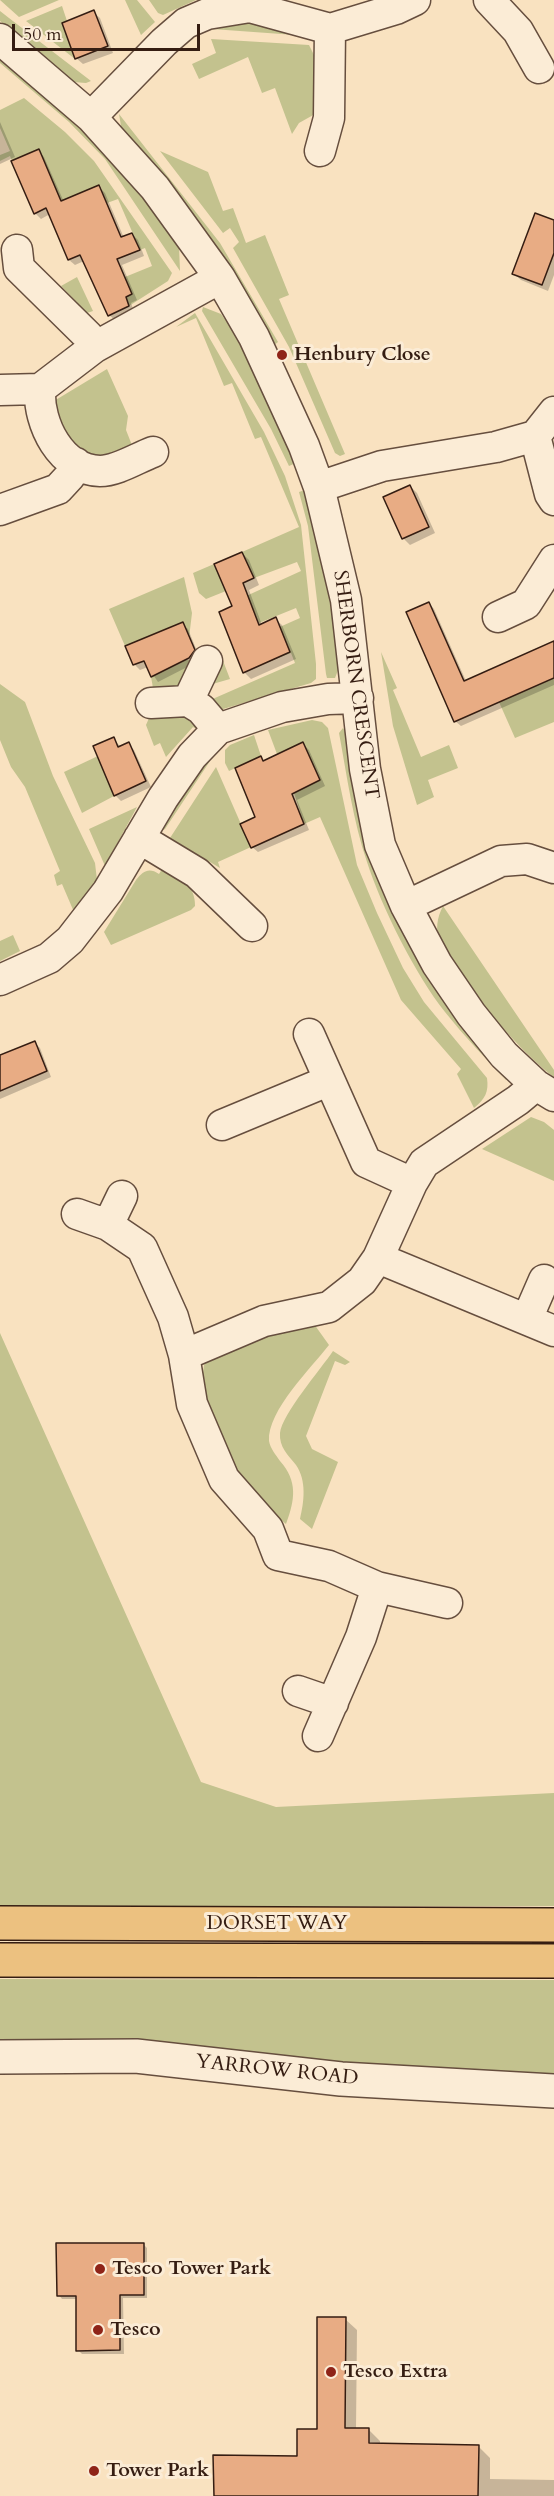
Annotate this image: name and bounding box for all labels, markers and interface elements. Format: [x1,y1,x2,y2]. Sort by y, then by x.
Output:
scale bar [15,12,202,50]
text: 50 m [23,22,62,47]
place label: Henbury Close [294,343,431,367]
marker: Henbury Close [275,348,289,362]
street label: SHERBORN CRESCENT [327,569,383,801]
street label: DORSET WAY [206,1912,348,1936]
street label: YARROW ROAD [195,2051,359,2091]
place label: Tesco Tower Park [112,2257,271,2281]
marker: Tesco Tower Park [93,2262,107,2276]
place label: Tesco [110,2318,161,2342]
marker: Tesco [91,2323,105,2337]
place label: Tesco Extra [343,2360,448,2384]
marker: Tesco Extra [324,2365,338,2379]
place label: Tower Park [106,2459,209,2483]
marker: Tower Park [87,2464,101,2478]

